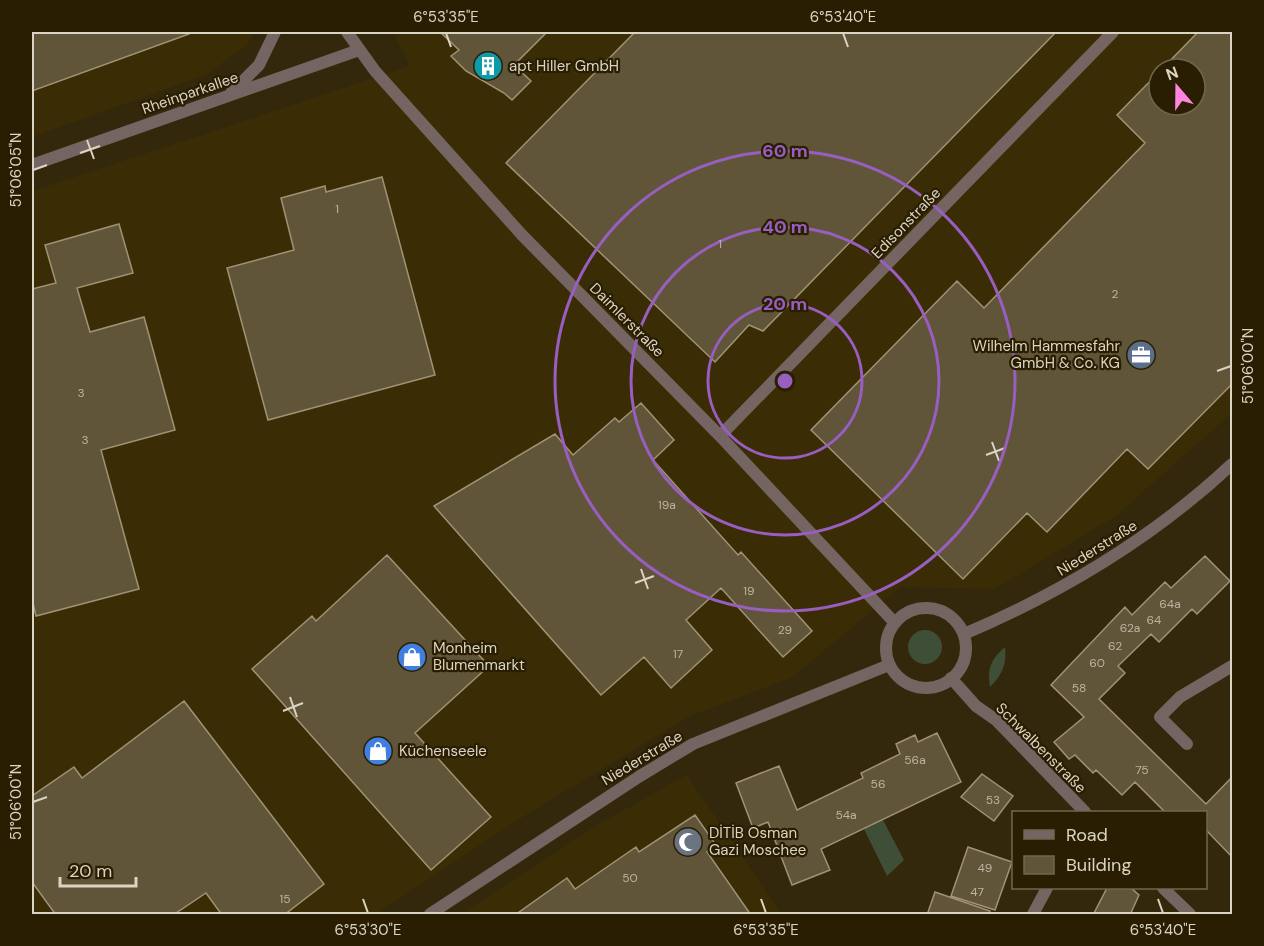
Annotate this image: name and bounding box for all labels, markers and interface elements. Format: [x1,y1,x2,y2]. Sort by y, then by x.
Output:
text: 6°53'35"E [413,7,479,27]
text: 6°53'40"E [810,7,876,27]
building icon: apt Hiller GmbH [472,50,504,82]
place label: apt Hiller GmbH [509,56,619,76]
north arrow [1147,57,1207,117]
text: N [1163,62,1181,85]
street label: Rheinparkallee [139,67,241,119]
text: 51°06'05"N [6,133,26,207]
text: 60 m [762,139,808,163]
street label: Edisonstraße [867,183,945,263]
house number: 1 [335,201,339,217]
text: 40 m [762,215,808,239]
house number: 1 [718,236,722,252]
street label: Daimlerstraße [585,278,669,362]
house number: 2 [1112,286,1119,302]
text: 20 m [763,292,807,316]
text: 51°06'00"N [1238,328,1258,404]
place label: Wilhelm Hammesfahr GmbH & Co. KG [972,336,1120,373]
office icon: Wilhelm Hammesfahr GmbH & Co. KG [1125,339,1157,371]
centre of rings [775,371,795,391]
house number: 3 [77,385,85,401]
house number: 3 [81,432,89,448]
house number: 19a [658,497,676,513]
street label: Niederstraße [1053,515,1141,581]
house number: 19 [743,583,755,599]
house number: 64a [1159,596,1181,612]
house number: 64 [1147,612,1161,628]
house number: 62a [1120,620,1140,636]
house number: 29 [778,622,792,638]
place label: Monheim Blumenmarkt [433,638,525,675]
house number: 62 [1108,638,1122,654]
shop icon: Monheim Blumenmarkt [396,641,428,673]
house number: 17 [673,646,683,662]
house number: 60 [1089,655,1105,671]
house number: 58 [1072,680,1086,696]
street label: Schwalbenstraße [991,698,1091,798]
street label: Niederstraße [598,726,686,790]
shop icon: Küchenseele [362,735,394,767]
place label: Küchenseele [399,741,487,761]
house number: 56a [904,752,926,768]
house number: 75 [1135,762,1149,778]
text: 51°06'00"N [6,764,26,840]
house number: 56 [871,776,885,792]
house number: 53 [986,792,1000,808]
house number: 54a [835,807,857,823]
legend [1012,811,1207,889]
place label: DİTİB Osman Gazi Moschee [709,823,806,860]
text: Road [1066,823,1108,847]
mosque icon: DİTİB Osman Gazi Moschee [672,826,704,858]
scale bar [60,850,136,888]
text: Building [1066,853,1131,877]
text: 20 m [69,859,112,883]
house number: 49 [978,860,992,876]
house number: 50 [622,870,638,886]
house number: 47 [970,884,984,900]
house number: 15 [279,891,291,907]
text: 6°53'30"E [335,920,401,940]
text: 6°53'35"E [733,920,799,940]
text: 6°53'40"E [1130,920,1196,940]

